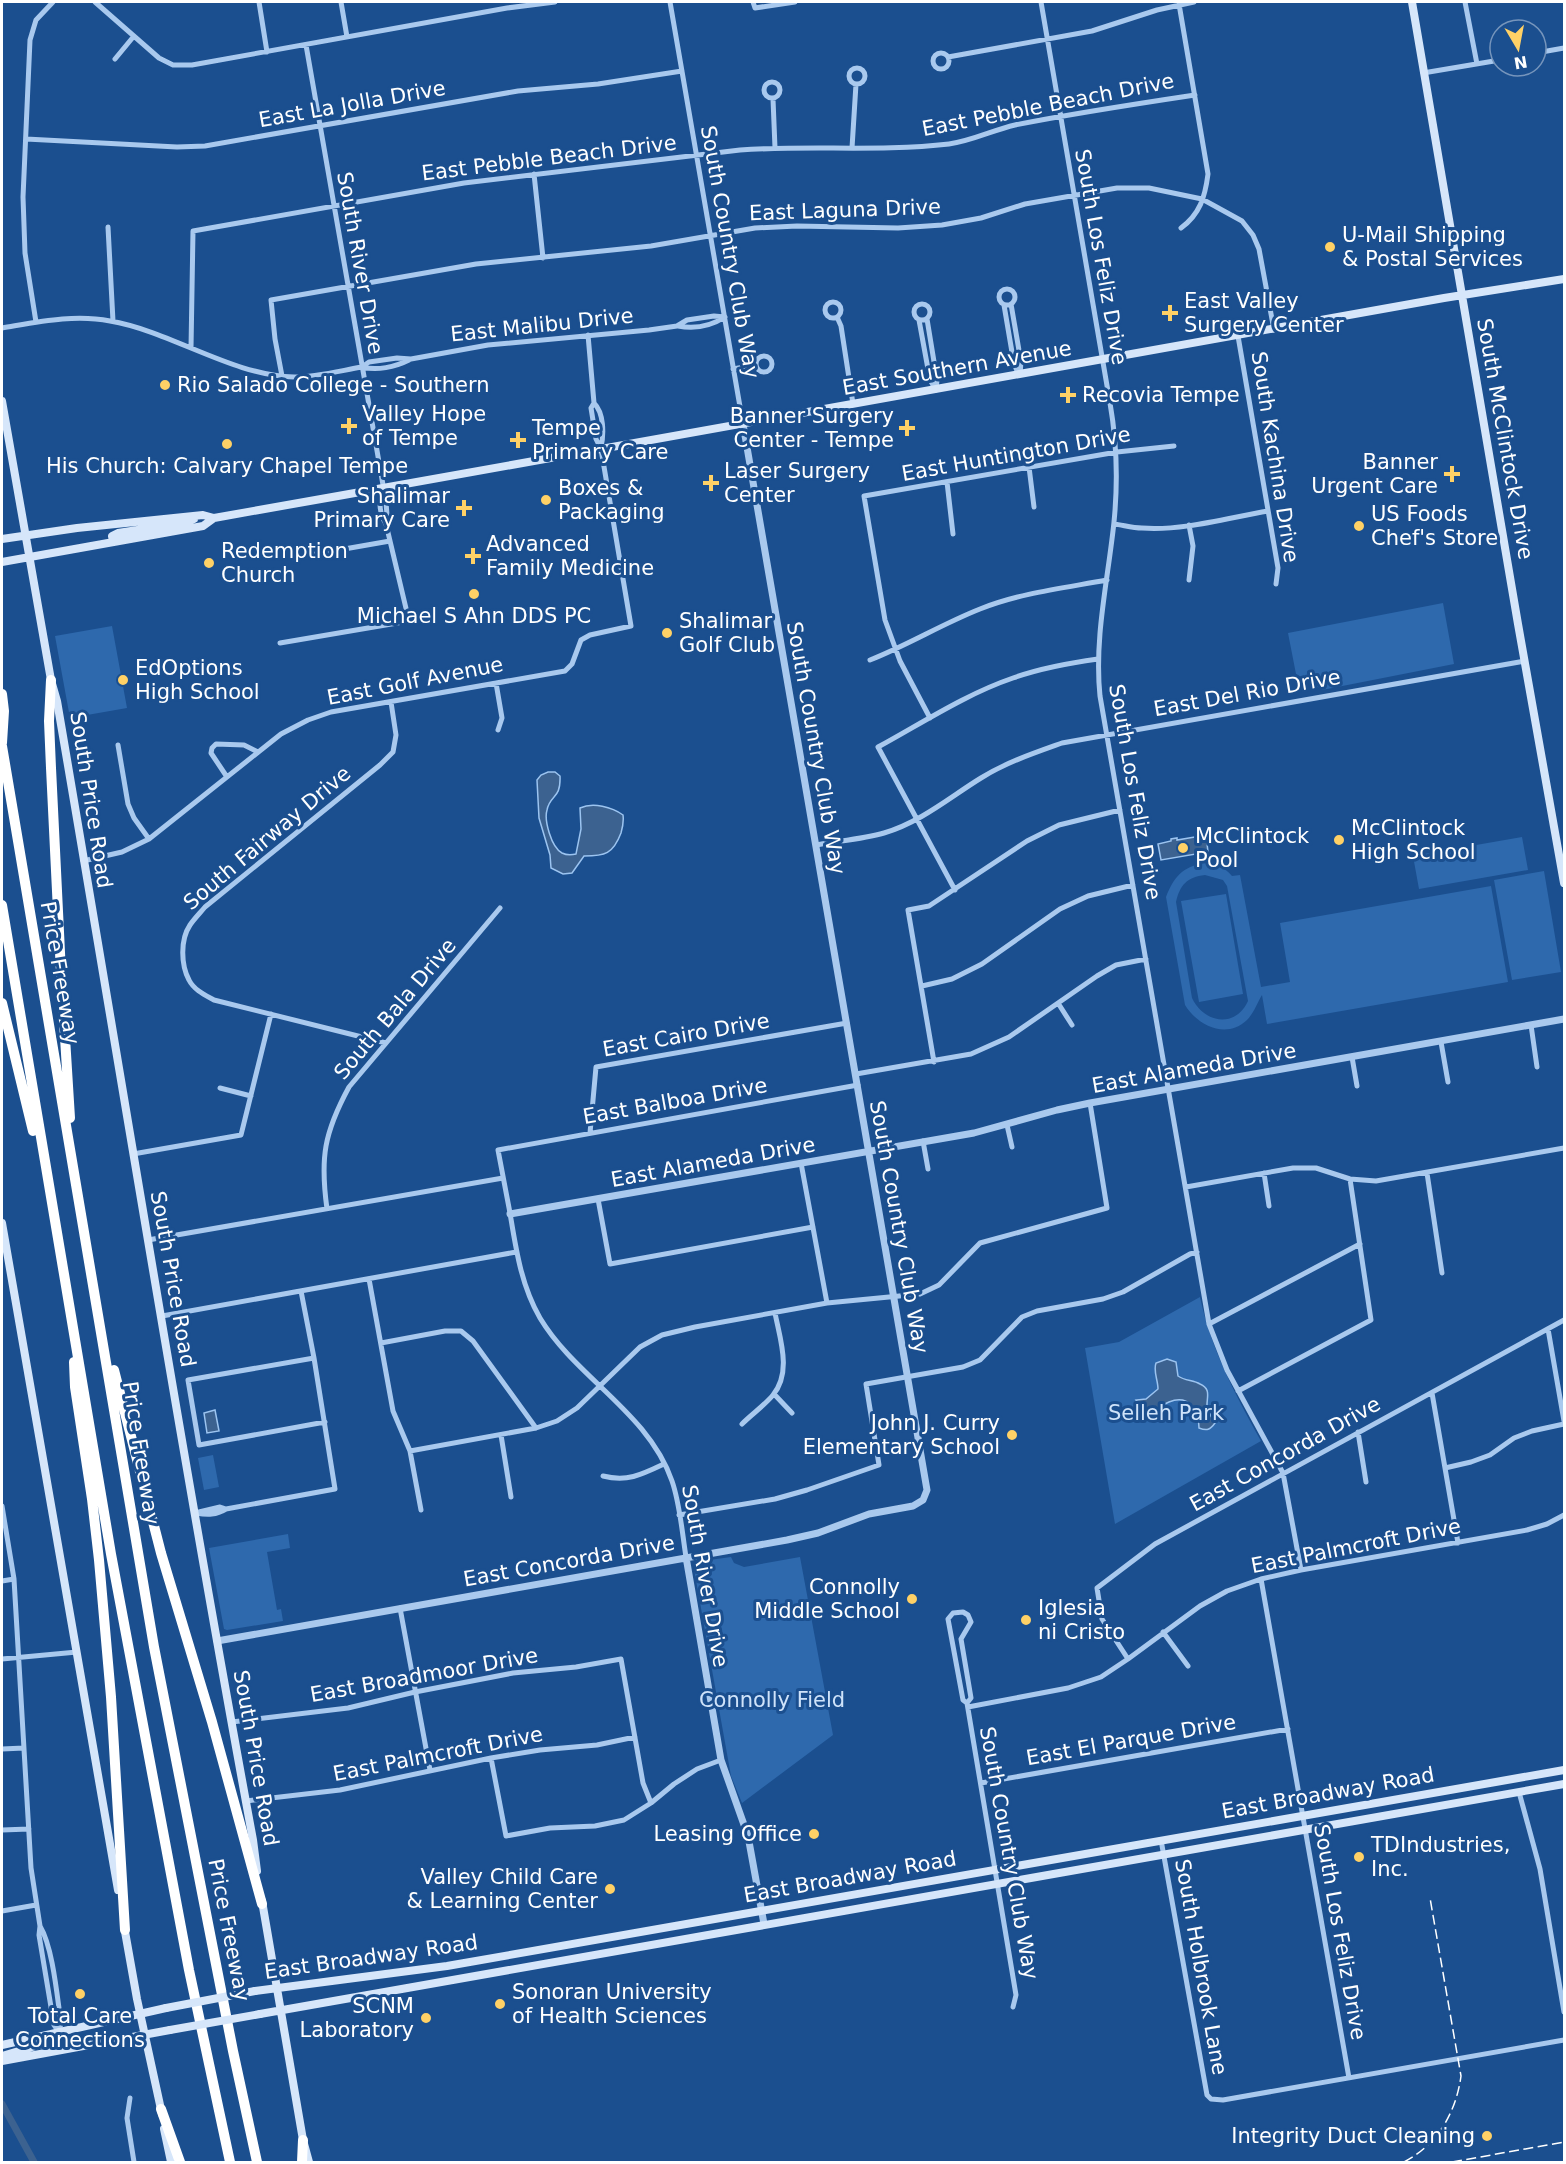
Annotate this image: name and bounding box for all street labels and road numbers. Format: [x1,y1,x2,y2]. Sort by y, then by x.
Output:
street label: East Pebble Beach Drive [920,69,1176,141]
street label: East La Jolla Drive [257,76,447,132]
street label: South Country Club Way [696,124,764,380]
street label: East Pebble Beach Drive [420,130,678,186]
street label: South Los Feliz Drive [1070,147,1132,367]
street label: South River Drive [332,170,388,356]
street label: East Laguna Drive [749,195,941,225]
street label: East Malibu Drive [449,303,635,347]
street label: South McClintock Drive [1472,317,1538,561]
street label: East Southern Avenue [841,336,1073,400]
street label: South Kachina Drive [1246,350,1304,564]
street label: East Huntington Drive [900,422,1132,486]
street label: South Country Club Way [782,620,850,876]
street label: East Golf Avenue [325,652,505,710]
street label: East Del Rio Drive [1152,665,1342,721]
street label: South Los Feliz Drive [1104,682,1166,902]
street label: South Price Road [65,710,117,890]
street label: South Fairway Drive [179,761,355,915]
street label: Price Freeway [36,900,84,1046]
street label: South Bala Drive [329,934,461,1084]
street label: East Cairo Drive [601,1009,771,1061]
street label: East Alameda Drive [1090,1038,1298,1098]
street label: East Balboa Drive [581,1073,769,1129]
street label: South Country Club Way [865,1099,933,1355]
street label: East Alameda Drive [609,1132,817,1192]
street label: South Price Road [146,1189,200,1369]
street label: Price Freeway [118,1380,164,1526]
street label: East Concorda Drive [1185,1392,1385,1516]
street label: South River Drive [677,1483,733,1669]
street label: East Palmcroft Drive [1249,1514,1463,1578]
street label: East Concorda Drive [461,1531,677,1591]
street label: East Broadmoor Drive [308,1643,540,1707]
street label: South Price Road [229,1668,283,1848]
street label: East El Parque Drive [1024,1710,1238,1770]
street label: East Palmcroft Drive [331,1722,545,1786]
street label: South Country Club Way [975,1725,1043,1981]
street label: East Broadway Road [1220,1762,1436,1824]
street label: South Los Feliz Drive [1309,1822,1371,2042]
street label: East Broadway Road [742,1846,958,1908]
street label: Price Freeway [203,1857,255,2003]
street label: South Holbrook Lane [1170,1857,1232,2077]
street label: East Broadway Road [263,1930,479,1984]

